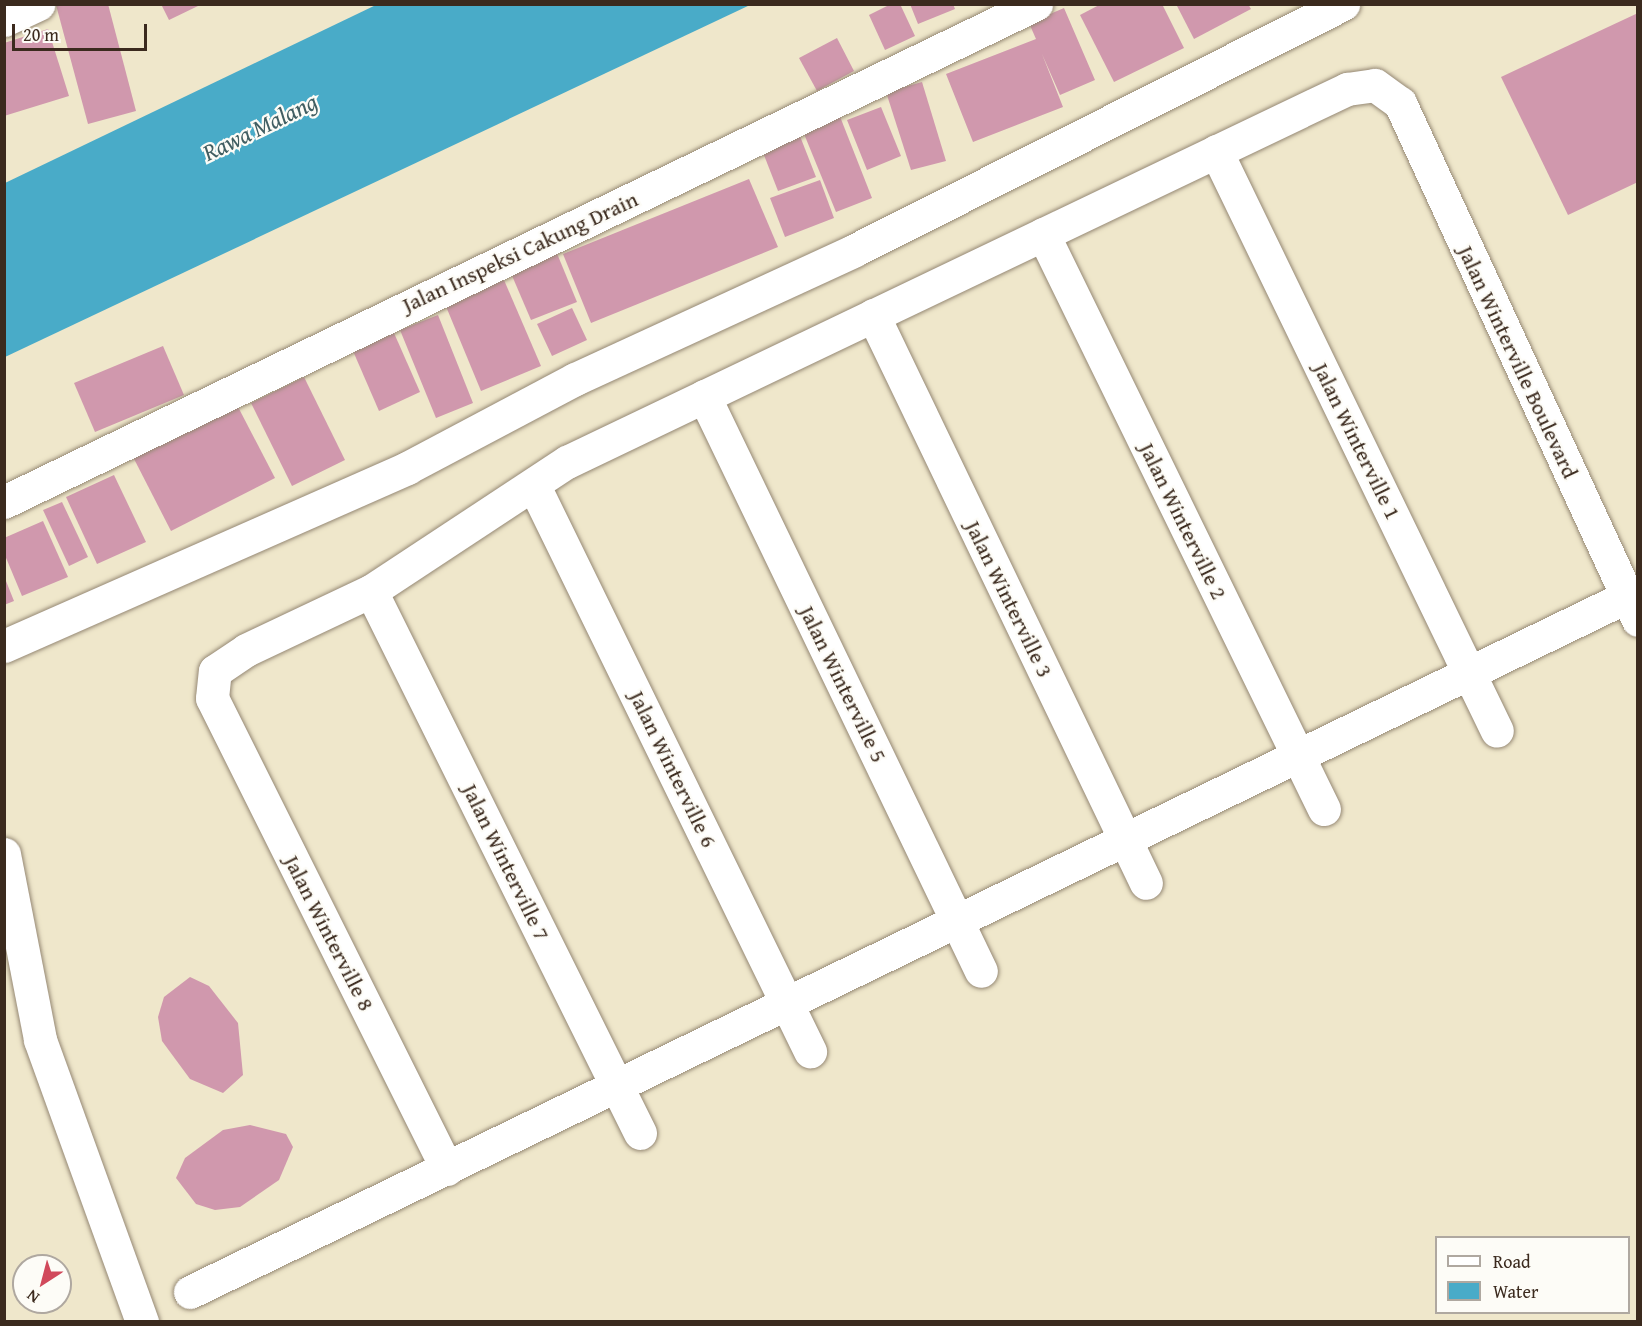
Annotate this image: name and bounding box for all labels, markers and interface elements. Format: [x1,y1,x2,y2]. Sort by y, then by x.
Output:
scale bar [15,12,150,50]
text: 20 m [23,21,59,48]
water label: Rawa Malang [198,87,322,167]
street label: Jalan Inspeksi Cakung Drain [398,186,642,318]
street label: Jalan Winterville Boulevard [1452,241,1584,483]
street label: Jalan Winterville 1 [1308,358,1406,524]
street label: Jalan Winterville 2 [1134,438,1232,604]
street label: Jalan Winterville 3 [960,516,1058,682]
street label: Jalan Winterville 5 [794,601,892,767]
street label: Jalan Winterville 6 [624,686,722,852]
street label: Jalan Winterville 7 [457,779,555,945]
street label: Jalan Winterville 8 [278,851,380,1015]
legend [1435,1236,1630,1314]
text: Road [1493,1248,1531,1275]
north arrow [12,1254,72,1314]
text: Water [1493,1278,1538,1305]
text: N [21,1284,44,1310]

